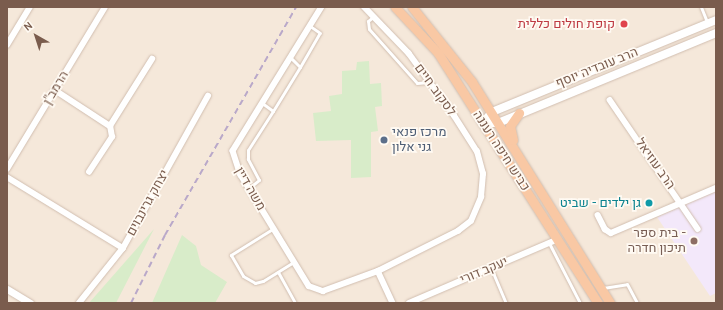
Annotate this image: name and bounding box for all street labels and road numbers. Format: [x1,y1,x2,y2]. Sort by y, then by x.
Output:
street label: הרב עובדיה יוסף [554,44,640,92]
street label: לסקוב חיים [411,61,459,119]
street label: הרמב"ן [40,68,72,108]
street label: כביש חיפה רעננה [469,108,533,194]
street label: הרב עוזיאל [632,135,678,193]
street label: משה דיין [231,164,269,214]
street label: יצחק גרינבוים [123,167,173,239]
street label: יעקב דורי [458,254,510,288]

